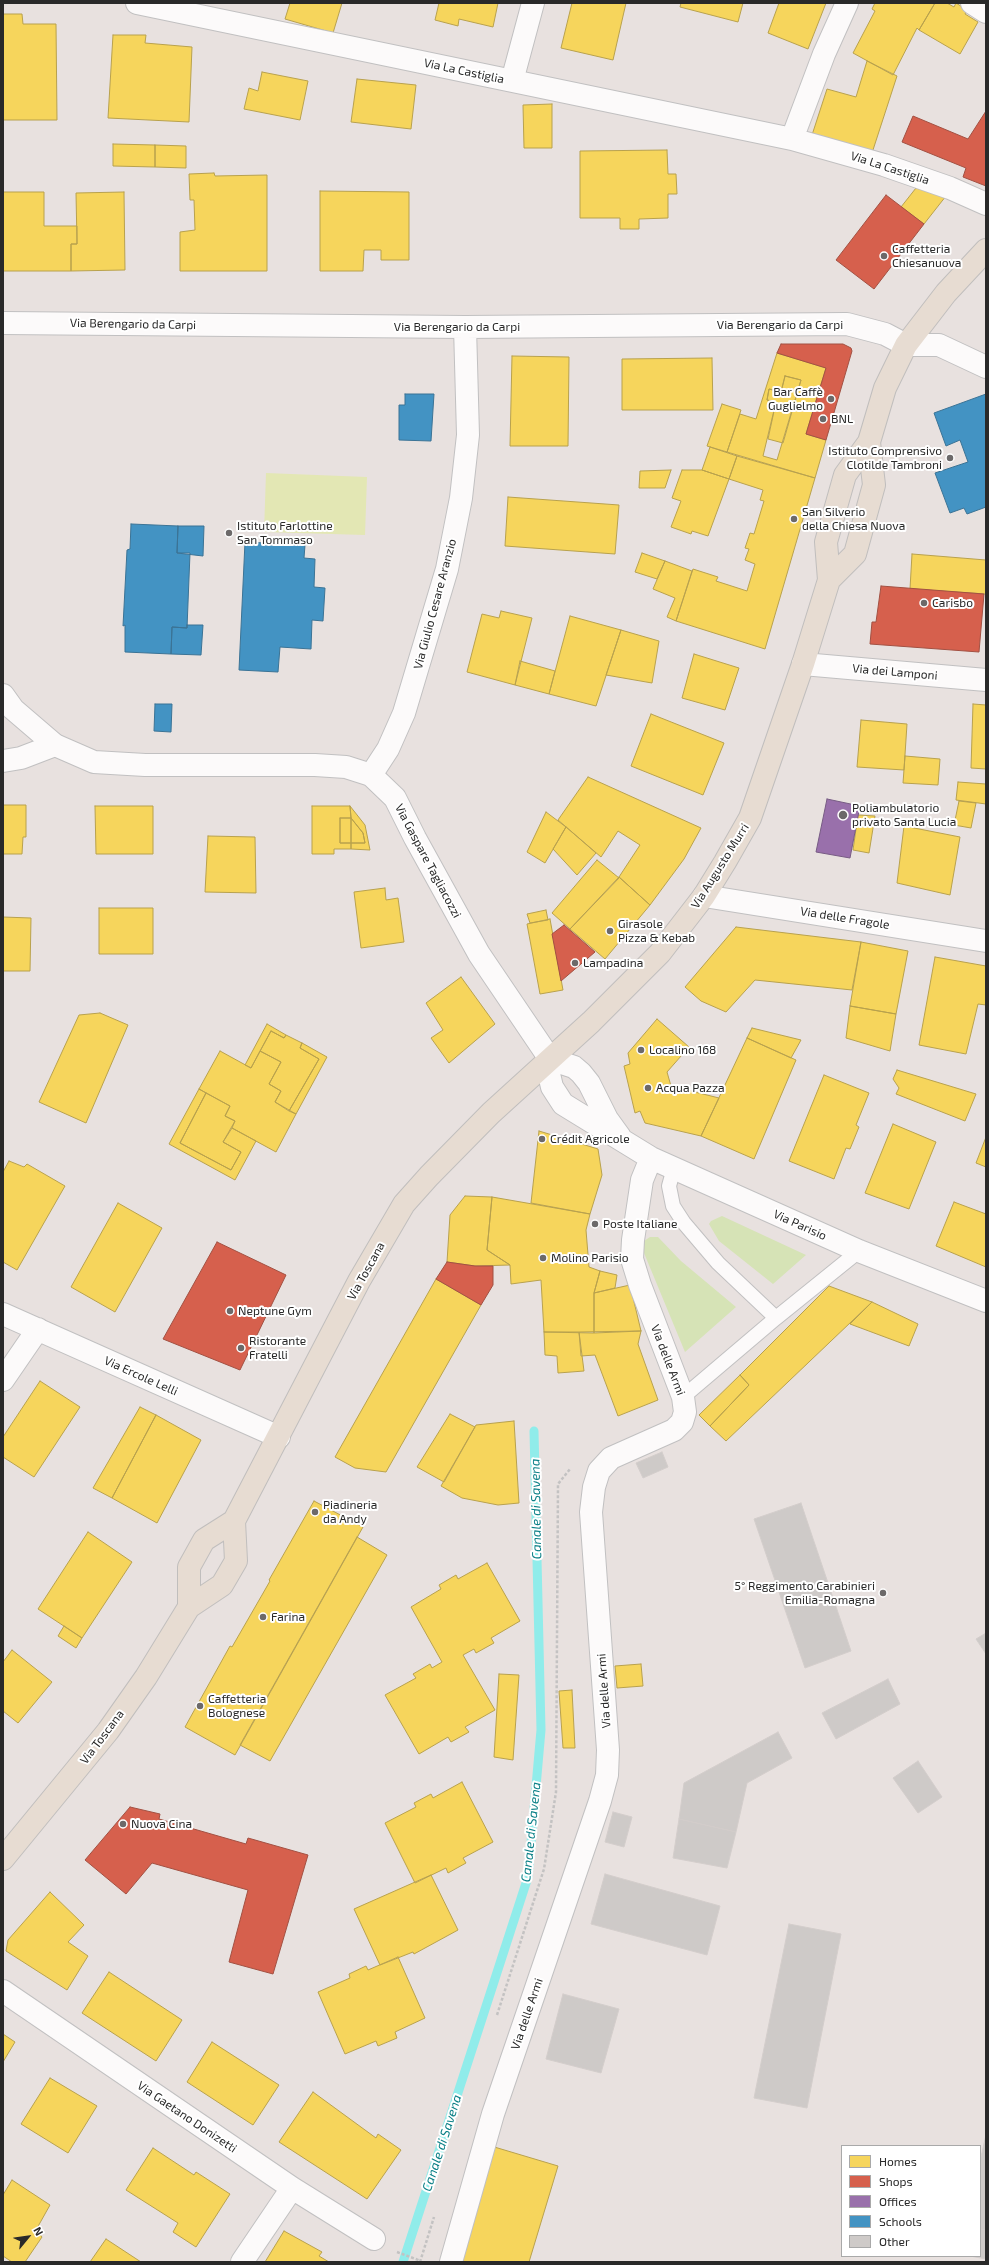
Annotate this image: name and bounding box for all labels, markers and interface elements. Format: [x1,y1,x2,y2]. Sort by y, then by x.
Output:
street label: Via La Castiglia [422,55,506,87]
street label: Via La Castiglia [849,149,931,187]
place label: Caffetteria Chiesanuova [892,242,961,270]
marker: Caffetteria Chiesanuova [879,251,889,261]
street label: Via Berengario da Carpi [70,316,196,332]
street label: Via Berengario da Carpi [717,318,843,332]
street label: Via Berengario da Carpi [394,320,520,334]
place label: Bar Caffè Guglielmo [768,385,823,413]
marker: Bar Caffè Guglielmo [826,394,836,404]
place label: BNL [831,412,853,426]
marker: BNL [818,414,828,424]
place label: Istituto Comprensivo Clotilde Tambroni [828,444,942,472]
marker: Istituto Comprensivo Clotilde Tambroni [945,453,955,463]
place label: San Silverio della Chiesa Nuova [802,505,905,533]
marker: San Silverio della Chiesa Nuova [789,514,799,524]
place label: Istituto Farlottine San Tommaso [237,519,333,547]
marker: Istituto Farlottine San Tommaso [224,528,234,538]
street label: Via Giulio Cesare Aranzio [411,537,459,671]
place label: Carisbo [932,596,973,610]
marker: Carisbo [919,598,929,608]
street label: Via dei Lamponi [852,661,938,683]
street label: Via Gaspare Tagliacozzi [392,801,464,921]
place label: Poliambulatorio privato Santa Lucia [852,801,956,829]
marker: Poliambulatorio privato Santa Lucia [837,809,849,821]
street label: Via Augusto Murri [688,821,752,911]
street label: Via delle Fragole [799,904,891,932]
place label: Girasole Pizza & Kebab [618,917,695,945]
marker: Girasole Pizza & Kebab [605,926,615,936]
place label: Lampadina [583,956,643,970]
marker: Lampadina [570,958,580,968]
place label: Localino 168 [649,1043,716,1057]
marker: Localino 168 [636,1045,646,1055]
place label: Acqua Pazza [656,1081,725,1095]
marker: Acqua Pazza [643,1083,653,1093]
place label: Crédit Agricole [550,1132,630,1146]
marker: Crédit Agricole [537,1134,547,1144]
street label: Via Parisio [771,1207,829,1243]
place label: Poste Italiane [603,1217,677,1231]
marker: Poste Italiane [590,1219,600,1229]
street label: Via Toscana [344,1239,388,1303]
place label: Molino Parisio [551,1251,629,1265]
marker: Molino Parisio [538,1253,548,1263]
place label: Neptune Gym [238,1304,312,1318]
marker: Neptune Gym [225,1306,235,1316]
street label: Via delle Armi [648,1322,688,1398]
place label: Ristorante Fratelli [249,1334,306,1362]
marker: Ristorante Fratelli [236,1343,246,1353]
street label: Via Ercole Lelli [102,1353,180,1399]
water label: Canale di Savena [527,1459,545,1559]
place label: Piadineria da Andy [323,1498,377,1526]
marker: Piadineria da Andy [310,1507,320,1517]
place label: 5° Reggimento Carabinieri Emilia-Romagna [735,1579,875,1607]
marker: 5° Reggimento Carabinieri Emilia-Romagna [878,1588,888,1598]
place label: Farina [271,1610,305,1624]
marker: Farina [258,1612,268,1622]
street label: Via delle Armi [594,1653,614,1729]
place label: Caffetteria Bolognese [208,1692,266,1720]
marker: Caffetteria Bolognese [195,1701,205,1711]
street label: Via Toscana [77,1707,127,1767]
water label: Canale di Savena [518,1781,544,1883]
place label: Nuova Cina [131,1817,192,1831]
marker: Nuova Cina [118,1819,128,1829]
street label: Via delle Armi [508,1976,546,2052]
street label: Via Gaetano Donizetti [134,2078,240,2156]
water label: Canale di Savena [419,2093,465,2193]
legend [841,2145,981,2257]
text: Homes [879,2154,917,2168]
text: Shops [879,2174,913,2188]
text: Offices [879,2194,916,2208]
text: Schools [879,2214,922,2228]
north arrow [8,2217,48,2257]
text: N [31,2224,47,2238]
text: Other [879,2234,910,2248]

